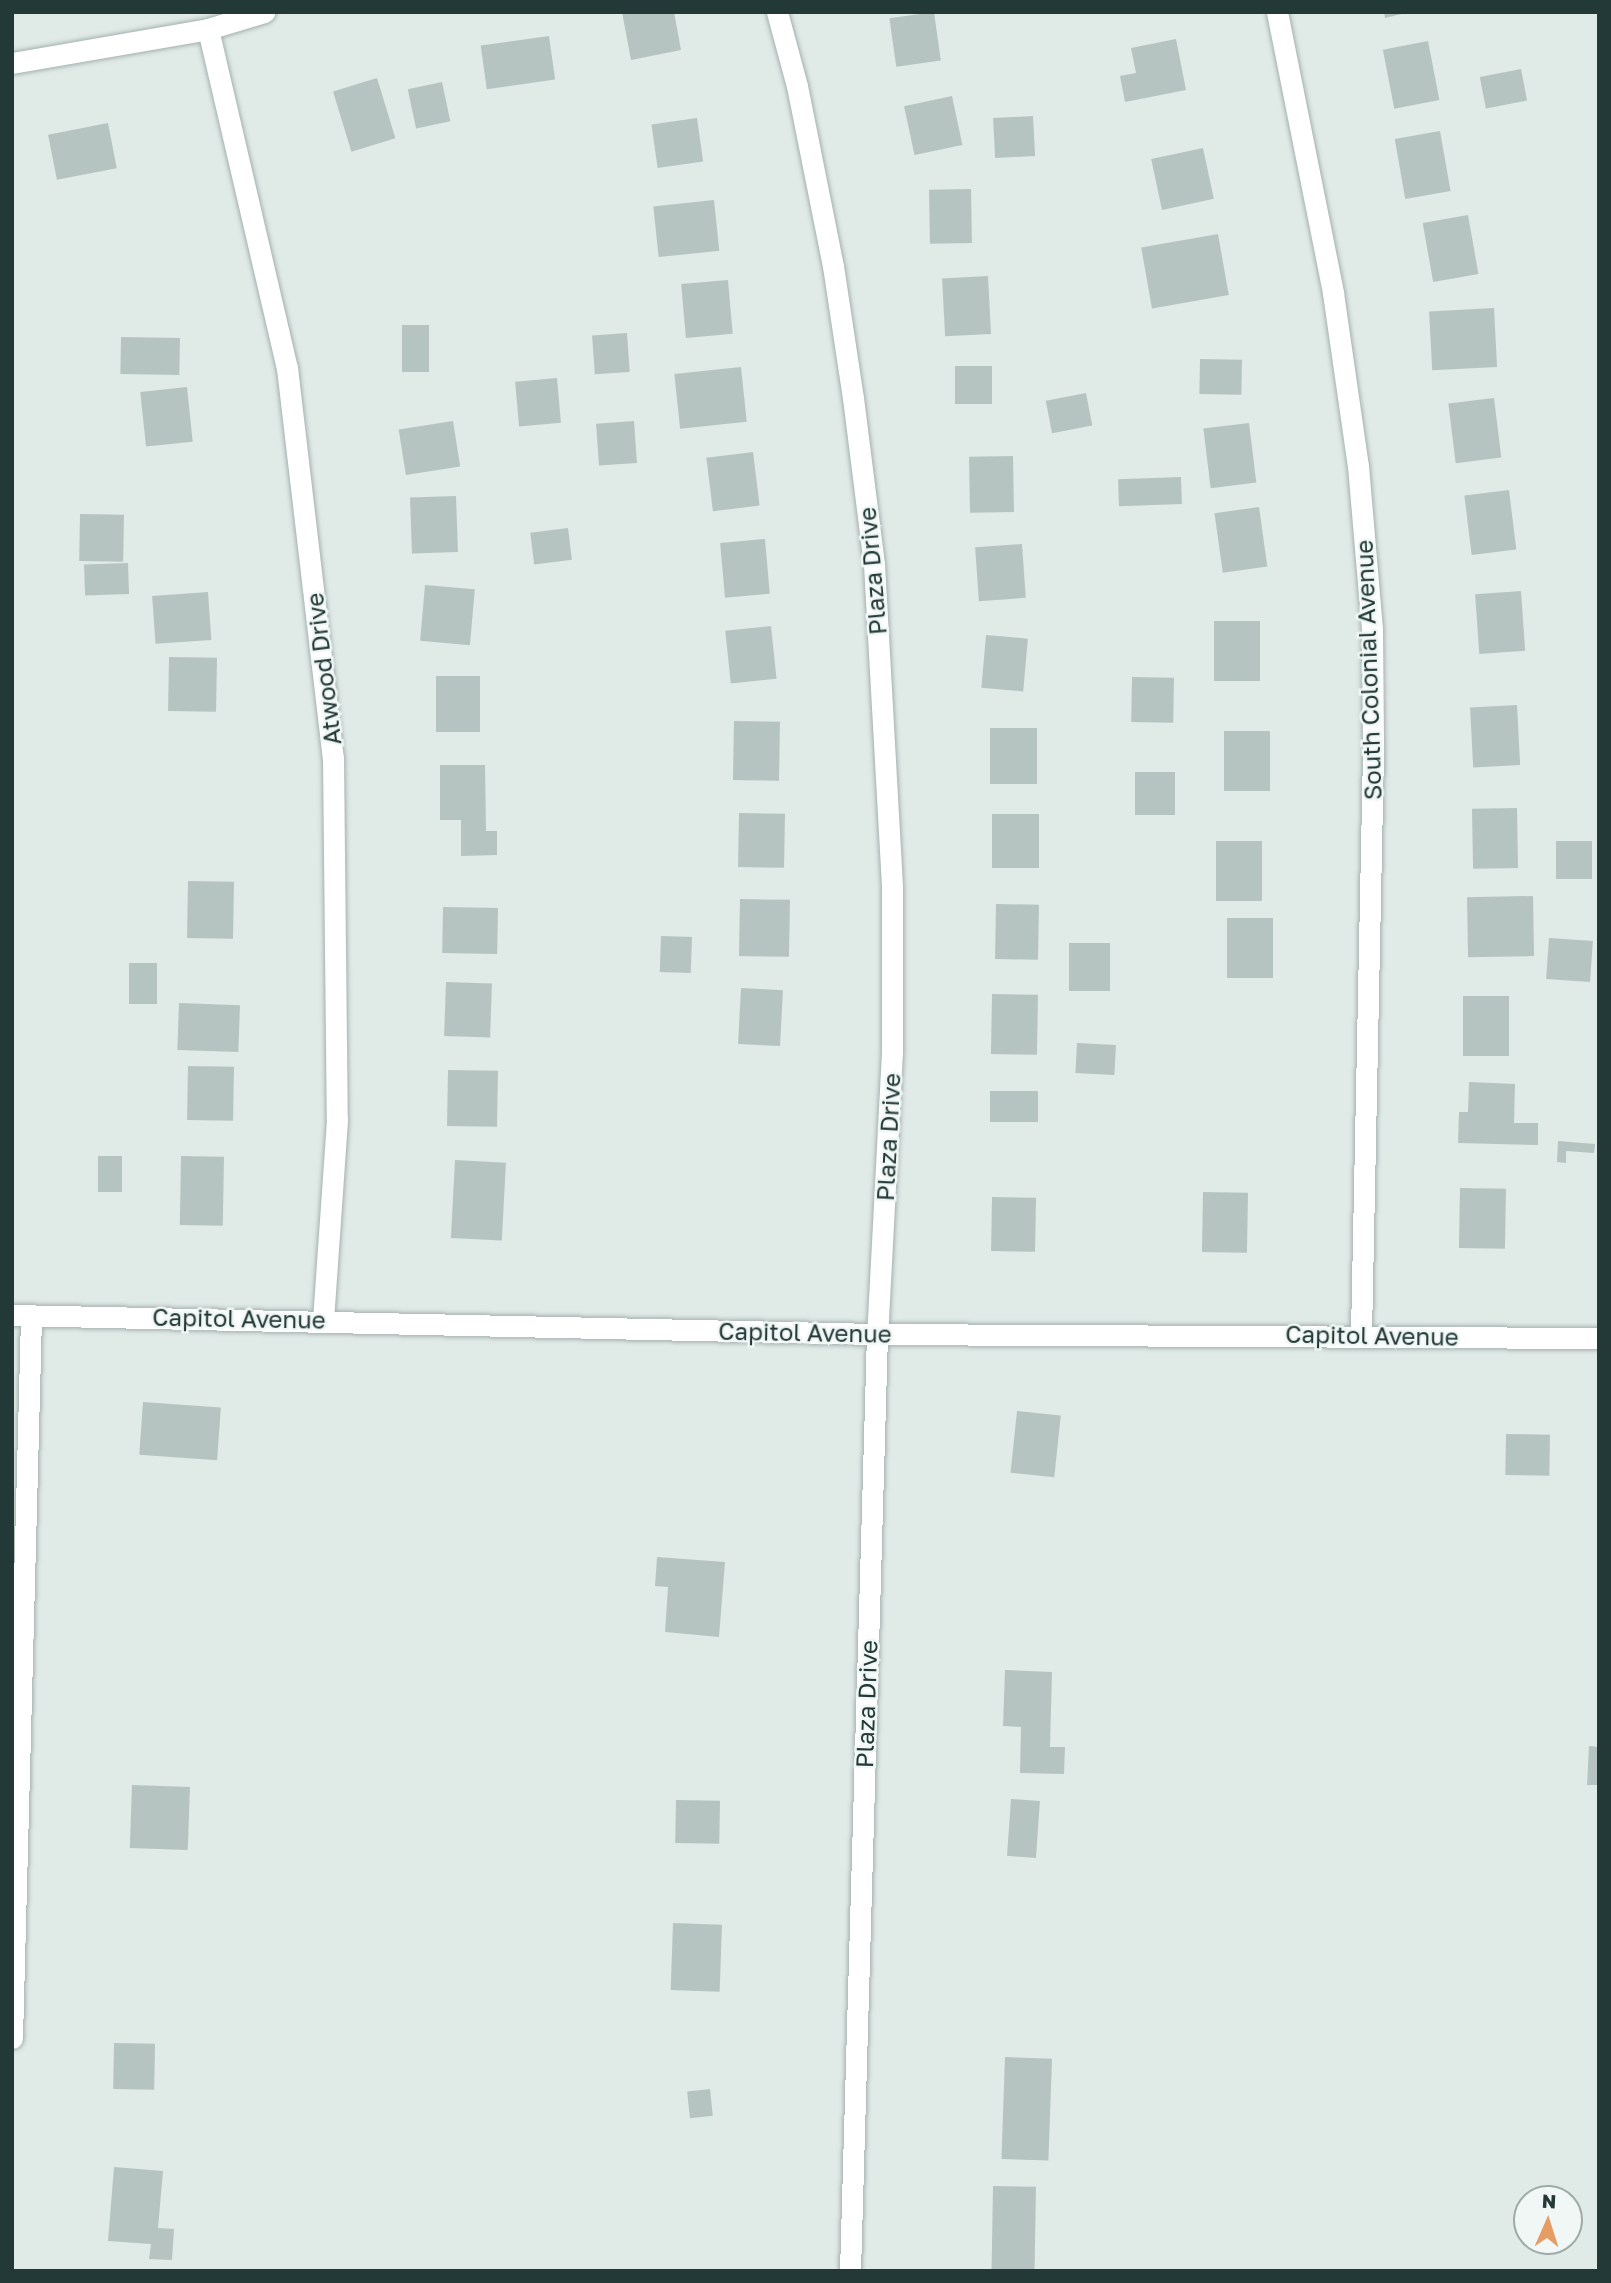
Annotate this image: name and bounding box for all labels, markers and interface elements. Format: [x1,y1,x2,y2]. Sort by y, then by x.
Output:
street label: Plaza Drive [852,506,892,636]
street label: South Colonial Avenue [1349,539,1387,801]
street label: Atwood Drive [299,591,347,747]
street label: Plaza Drive [870,1072,906,1202]
street label: Capitol Avenue [152,1302,326,1334]
street label: Capitol Avenue [718,1316,892,1348]
street label: Capitol Avenue [1285,1319,1459,1351]
street label: Plaza Drive [849,1639,883,1769]
north arrow [1513,2185,1583,2255]
text: N [1541,2189,1557,2212]

